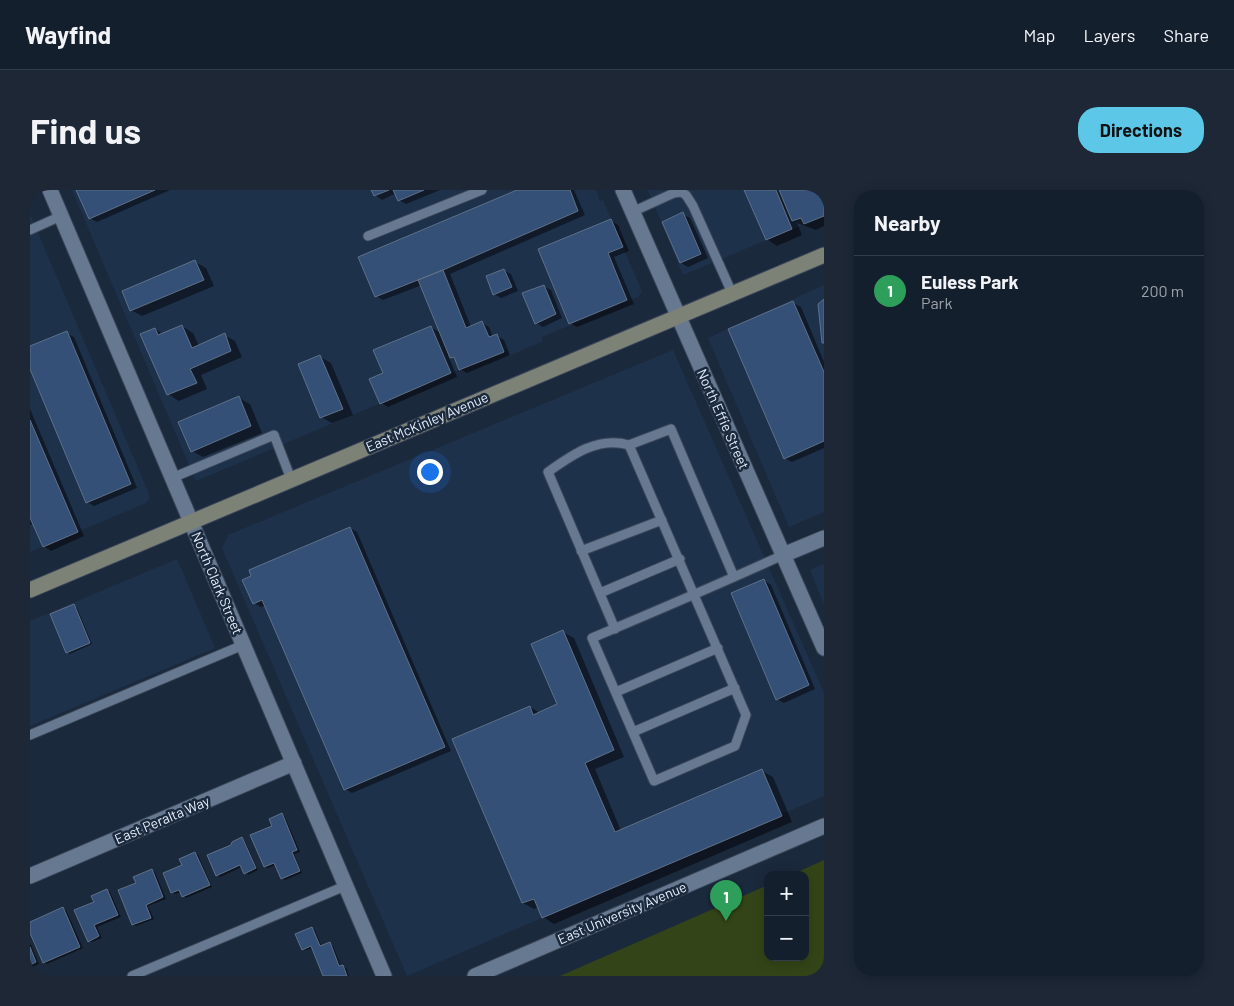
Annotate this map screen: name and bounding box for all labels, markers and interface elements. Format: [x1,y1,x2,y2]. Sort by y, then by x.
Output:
text: Wayfind [25,20,111,49]
text: Map [1023,24,1055,46]
text: Layers [1083,24,1136,46]
text: Share [1164,24,1209,46]
button: Directions [1078,107,1204,153]
text: Find us [30,109,141,151]
text: Nearby [874,210,940,235]
text: Euless Park [921,270,1019,293]
text: 1 [887,281,893,300]
text: 200 m [1141,281,1184,300]
text: Park [921,293,952,312]
street label: North Effie Street [694,366,753,472]
street label: East McKinley Avenue [363,388,491,455]
your location [417,459,443,485]
street label: North Clark Street [188,529,247,637]
street label: East Peralta Way [112,792,212,847]
map controls [764,871,809,961]
button: + [764,871,809,916]
street label: East University Avenue [555,878,689,947]
pin: 1 [710,880,742,921]
button: − [764,916,809,961]

